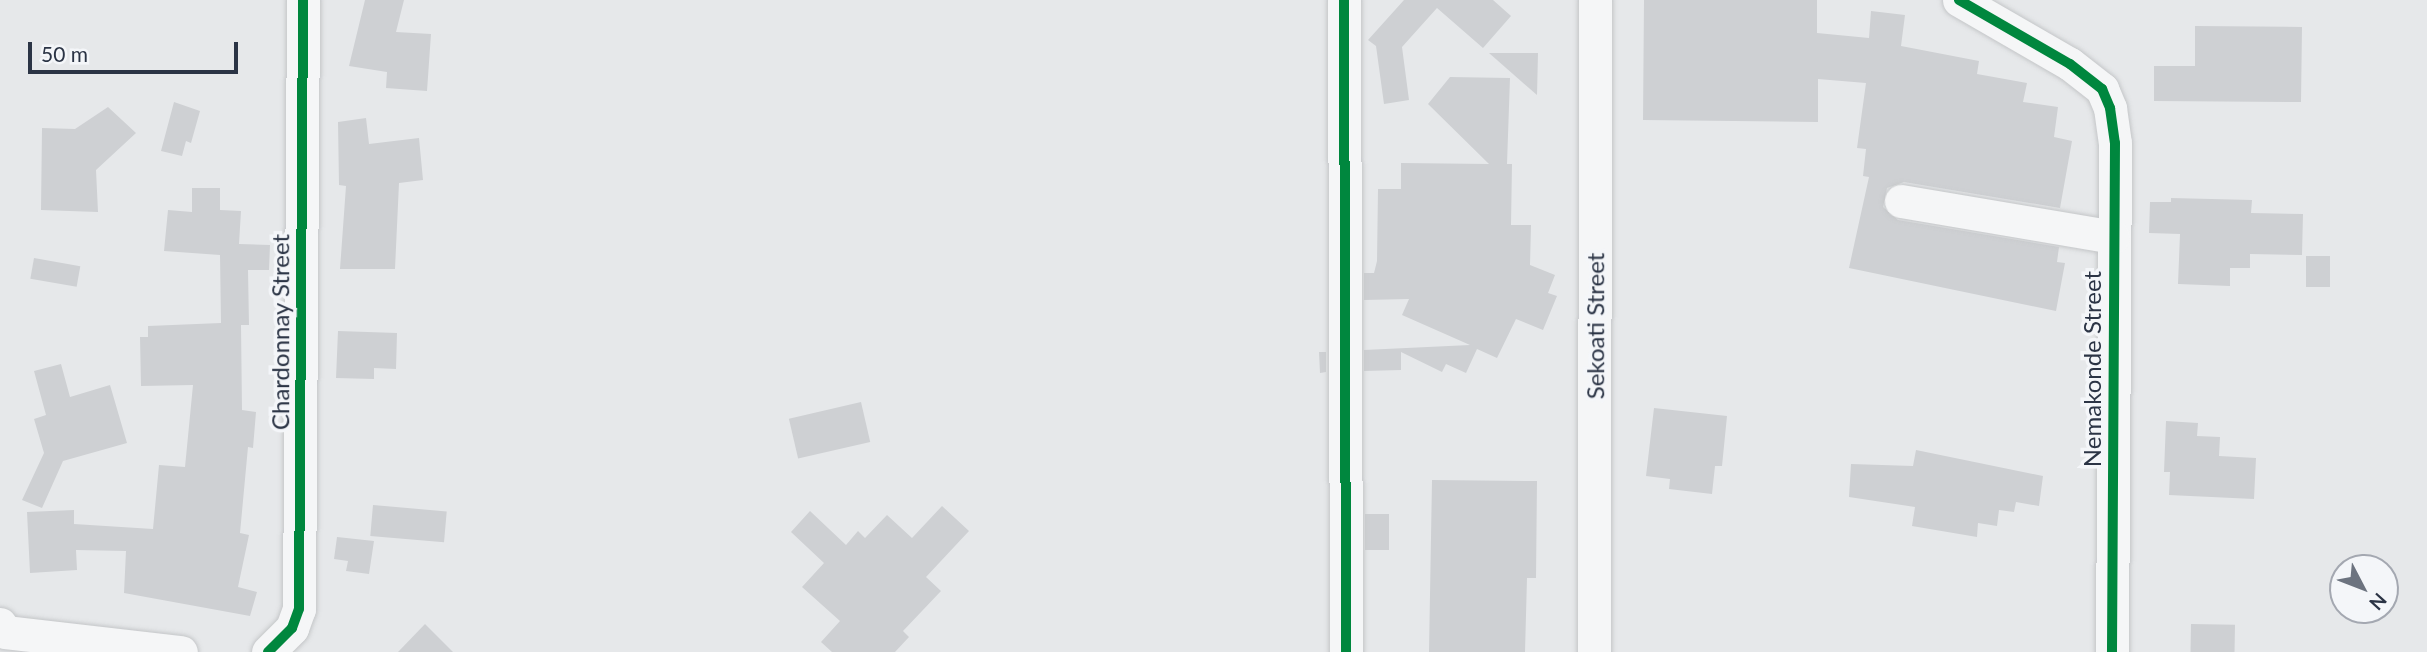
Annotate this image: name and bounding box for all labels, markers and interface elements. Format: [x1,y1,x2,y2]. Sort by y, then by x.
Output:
scale bar [32,28,242,72]
text: 50 m [41,41,88,66]
street label: Chardonnay Street [266,234,294,430]
street label: Sekoati Street [1581,253,1609,399]
street label: Nemakonde Street [2078,271,2106,467]
north arrow [2329,554,2399,624]
text: N [2365,589,2392,615]

